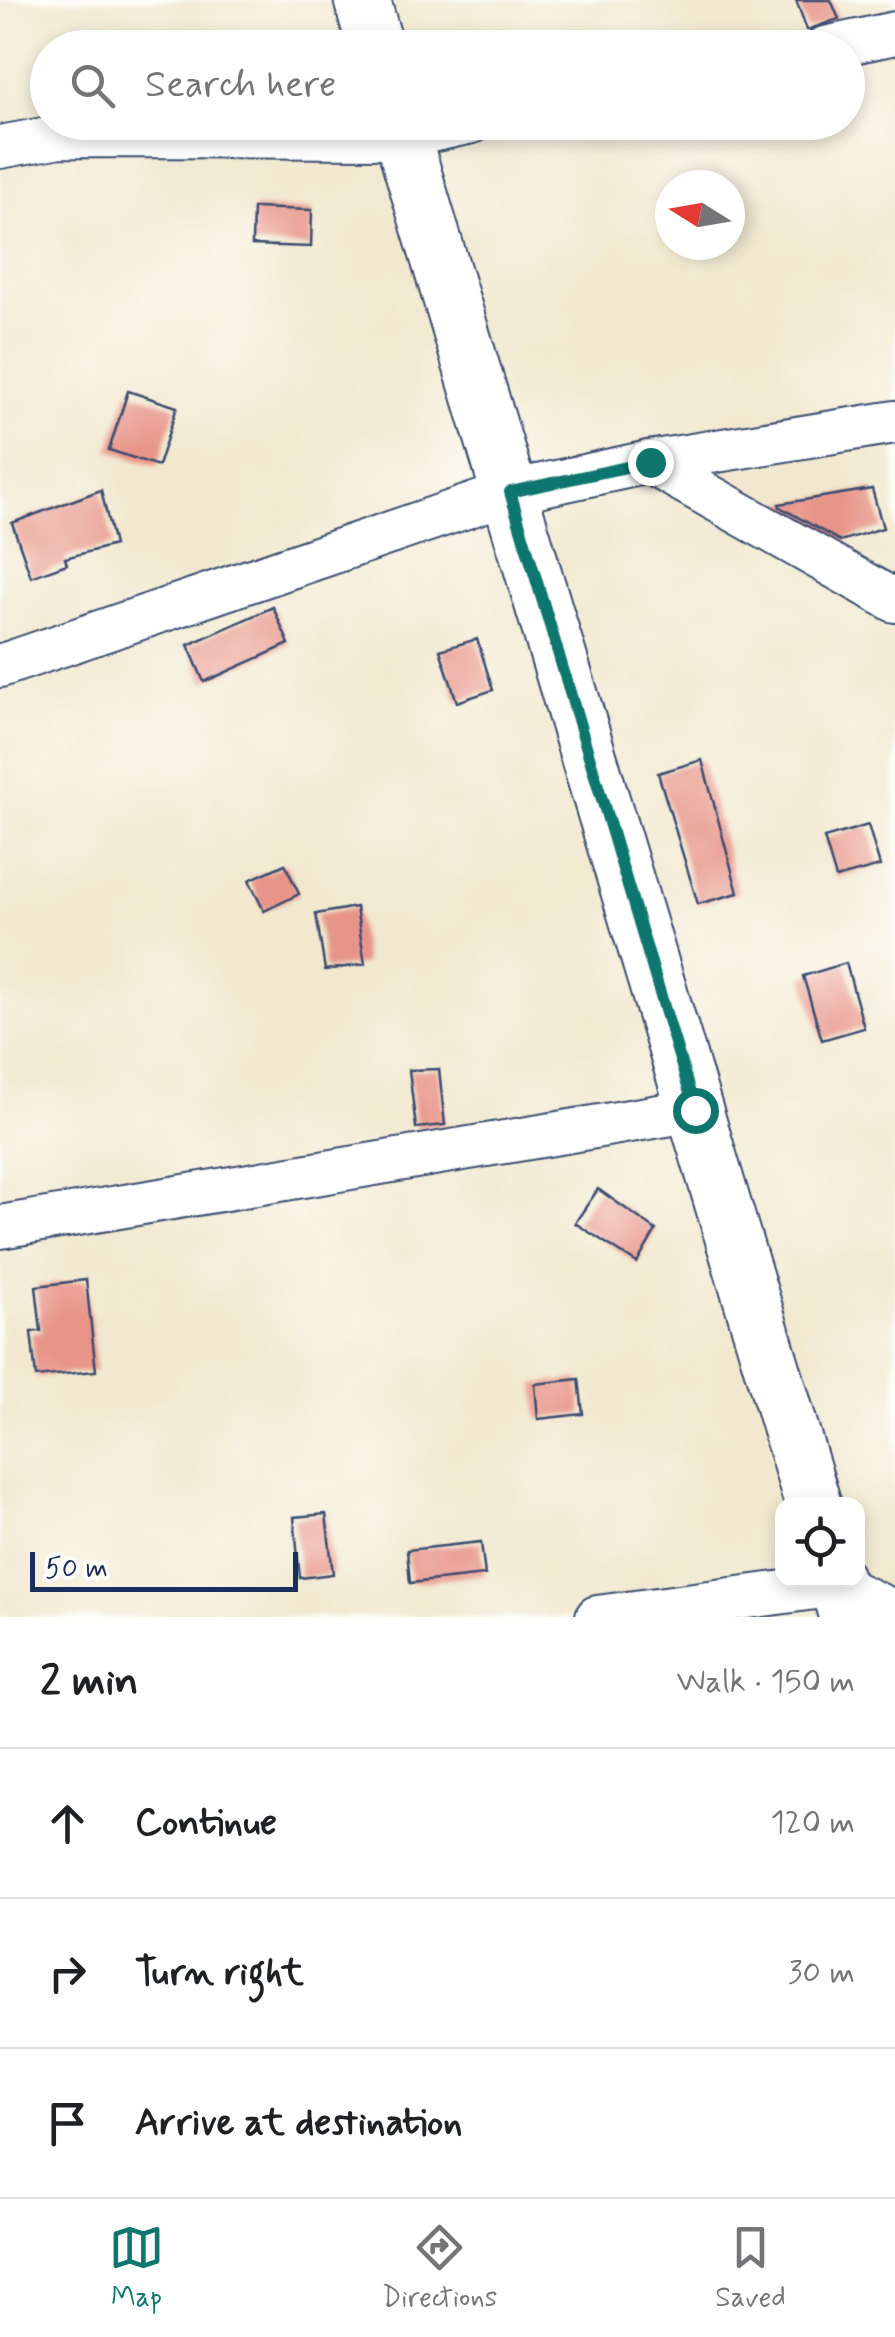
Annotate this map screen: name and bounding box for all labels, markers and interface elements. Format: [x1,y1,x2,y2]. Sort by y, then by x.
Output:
search box [30,30,865,140]
icon: search [65,58,120,113]
text: Search here [145,61,336,110]
north arrow [655,170,745,260]
route end [628,440,674,486]
route start [673,1088,719,1134]
map controls [775,1497,865,1587]
button: locate [775,1497,865,1587]
scale bar [30,1547,298,1592]
text: 50 m [45,1551,108,1588]
text: 2 min [40,1655,139,1710]
text: Walk · 150 m [677,1661,855,1703]
icon: ahead [40,1796,95,1851]
text: Continue [135,1799,277,1848]
text: 120 m [770,1802,855,1844]
icon: right [40,1946,95,2001]
text: Turn right [135,1949,304,1998]
text: 30 m [788,1952,855,1994]
icon: arrive [40,2096,95,2151]
text: Arrive at destination [135,2099,462,2148]
tab: Map [109,2220,164,2317]
tab: Directions [382,2220,497,2317]
tab: Saved [715,2220,786,2317]

